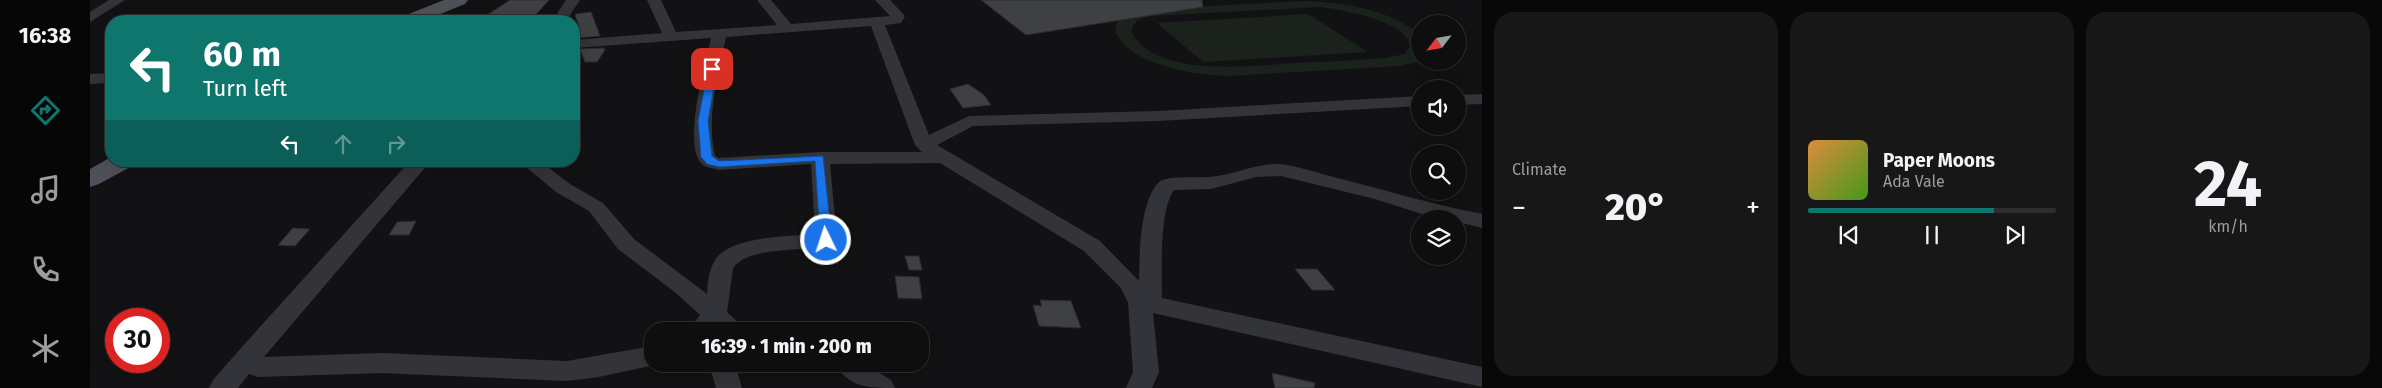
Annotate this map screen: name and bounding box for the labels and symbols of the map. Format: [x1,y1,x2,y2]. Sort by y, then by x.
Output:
north arrow [1411,15,1466,70]
pin [691,48,733,90]
position arrow [799,213,851,265]
speed limit sign: 30 [105,308,170,373]

